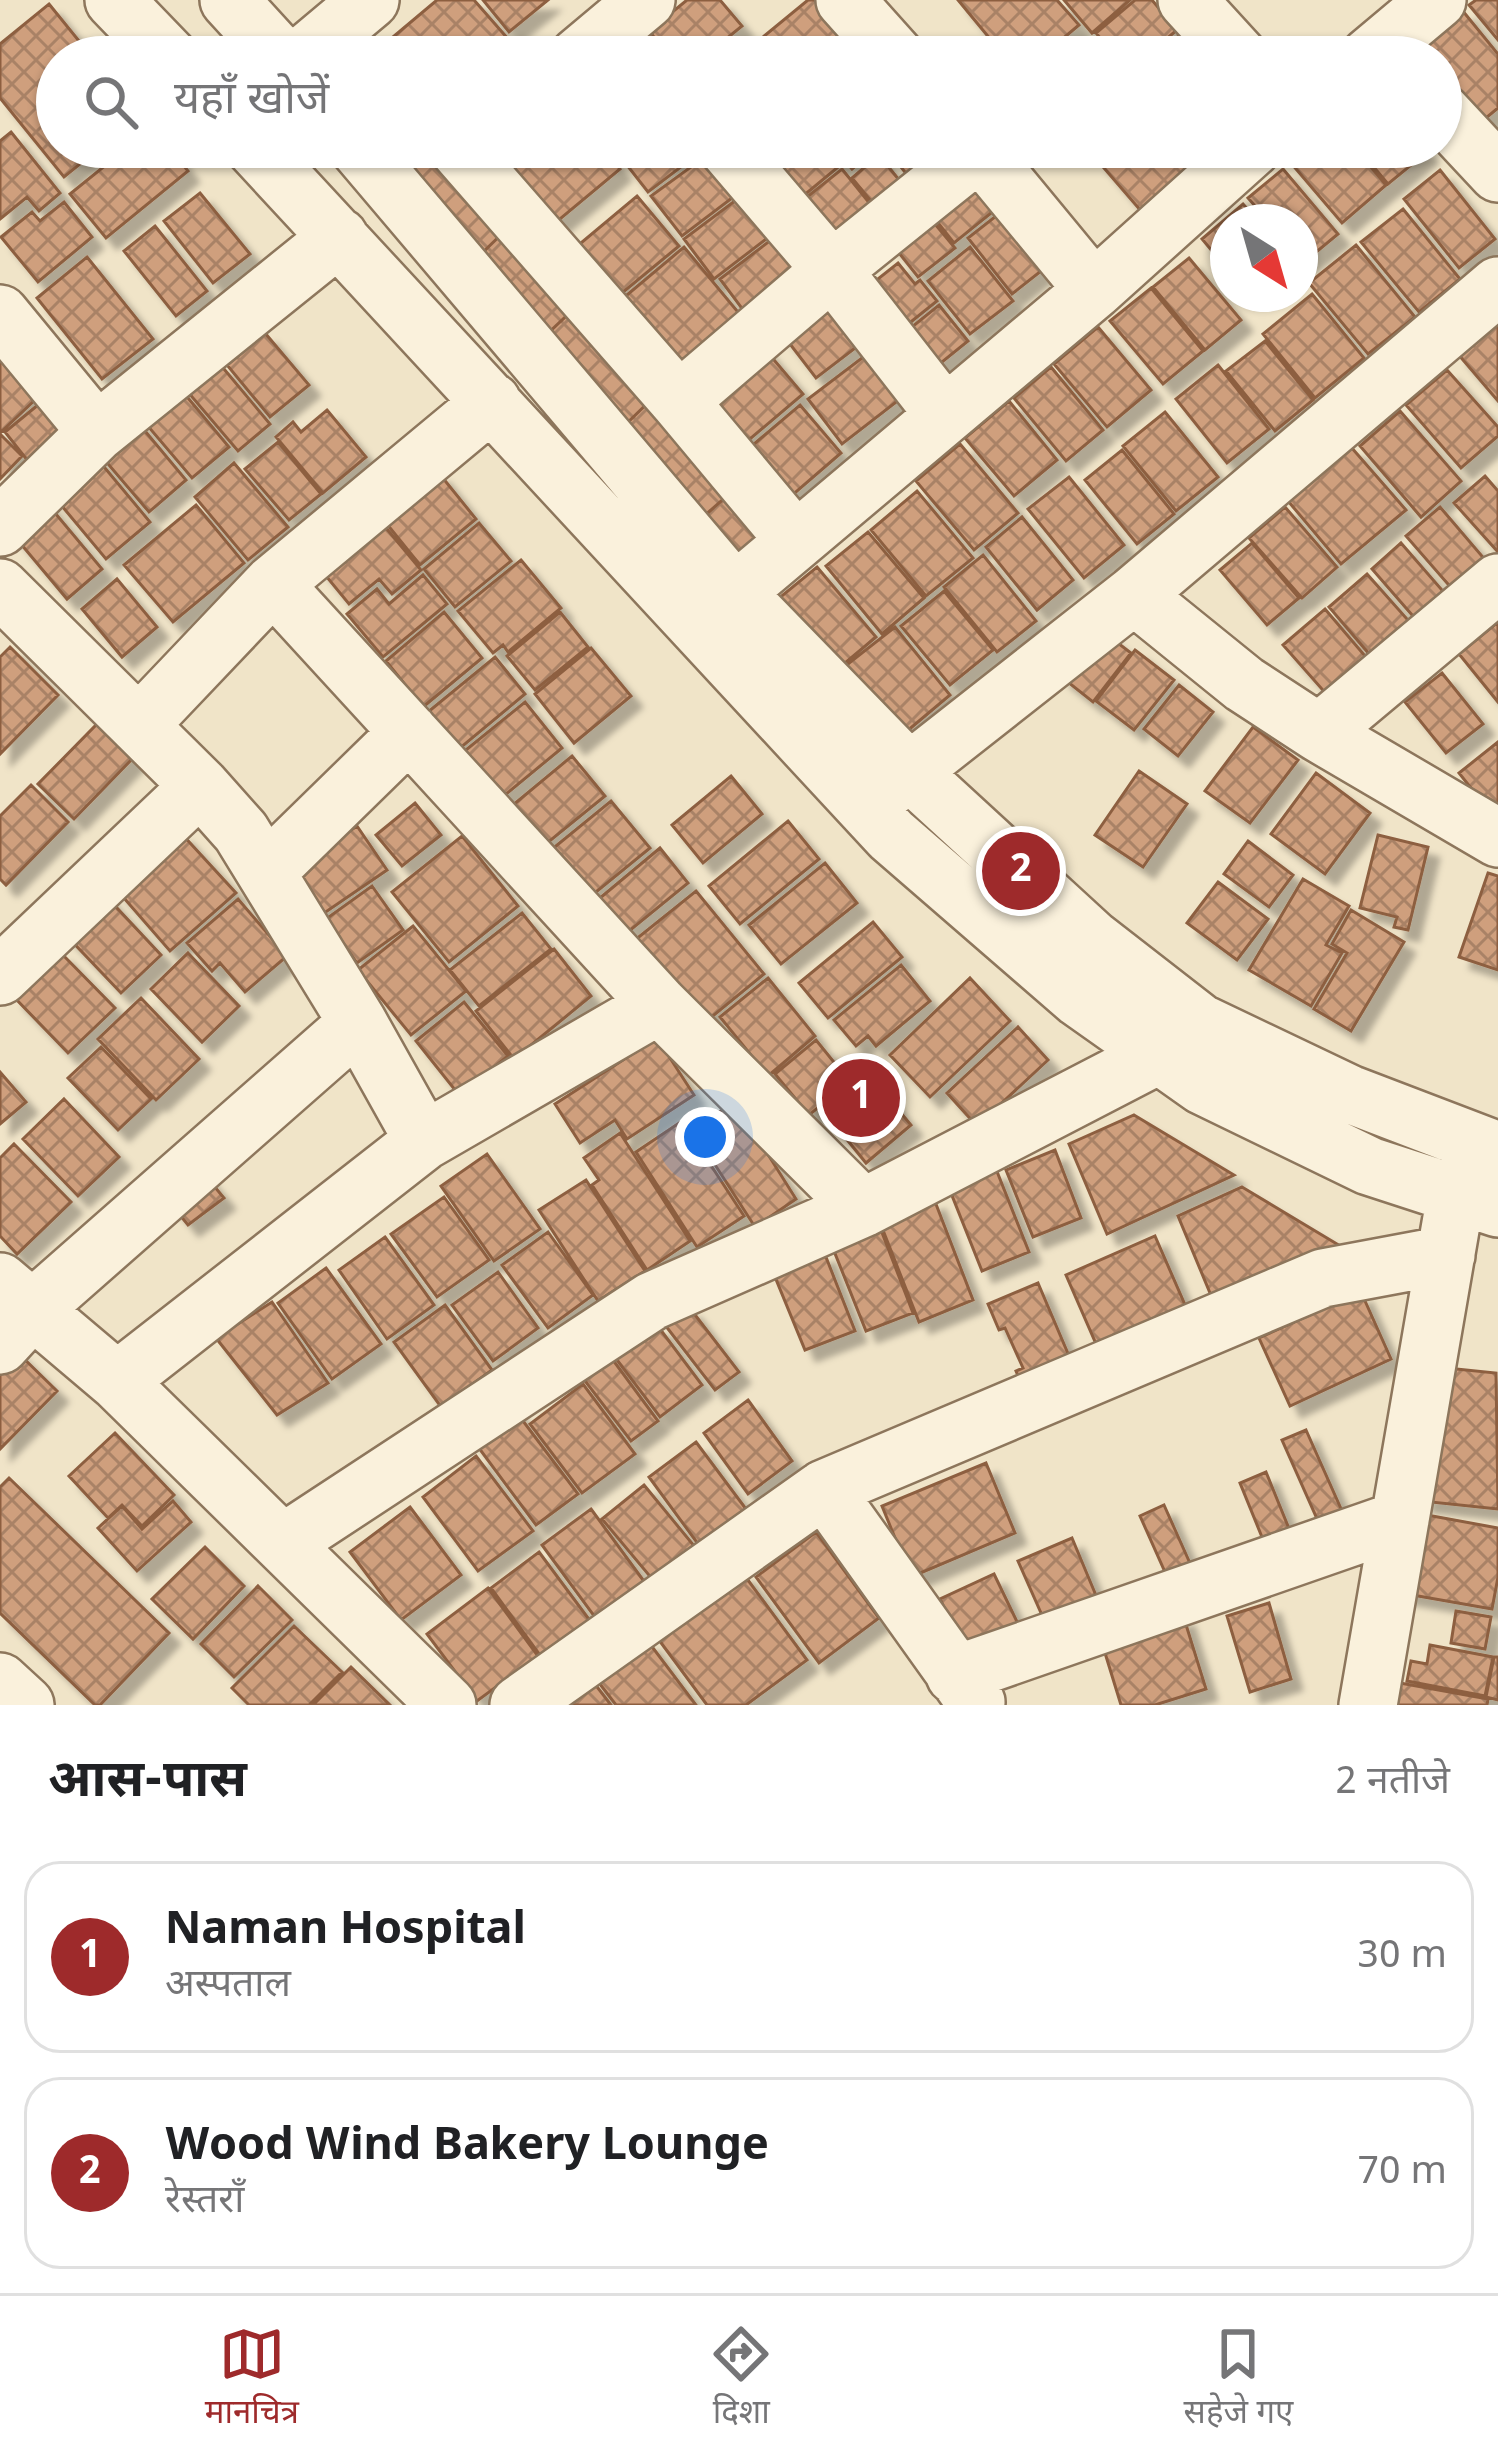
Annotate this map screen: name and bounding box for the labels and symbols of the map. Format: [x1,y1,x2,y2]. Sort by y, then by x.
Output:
north arrow [1210,204,1318,312]
pin: 2 [982,826,1060,916]
pin: 1 [822,1053,900,1143]
your location [675,1107,735,1167]

